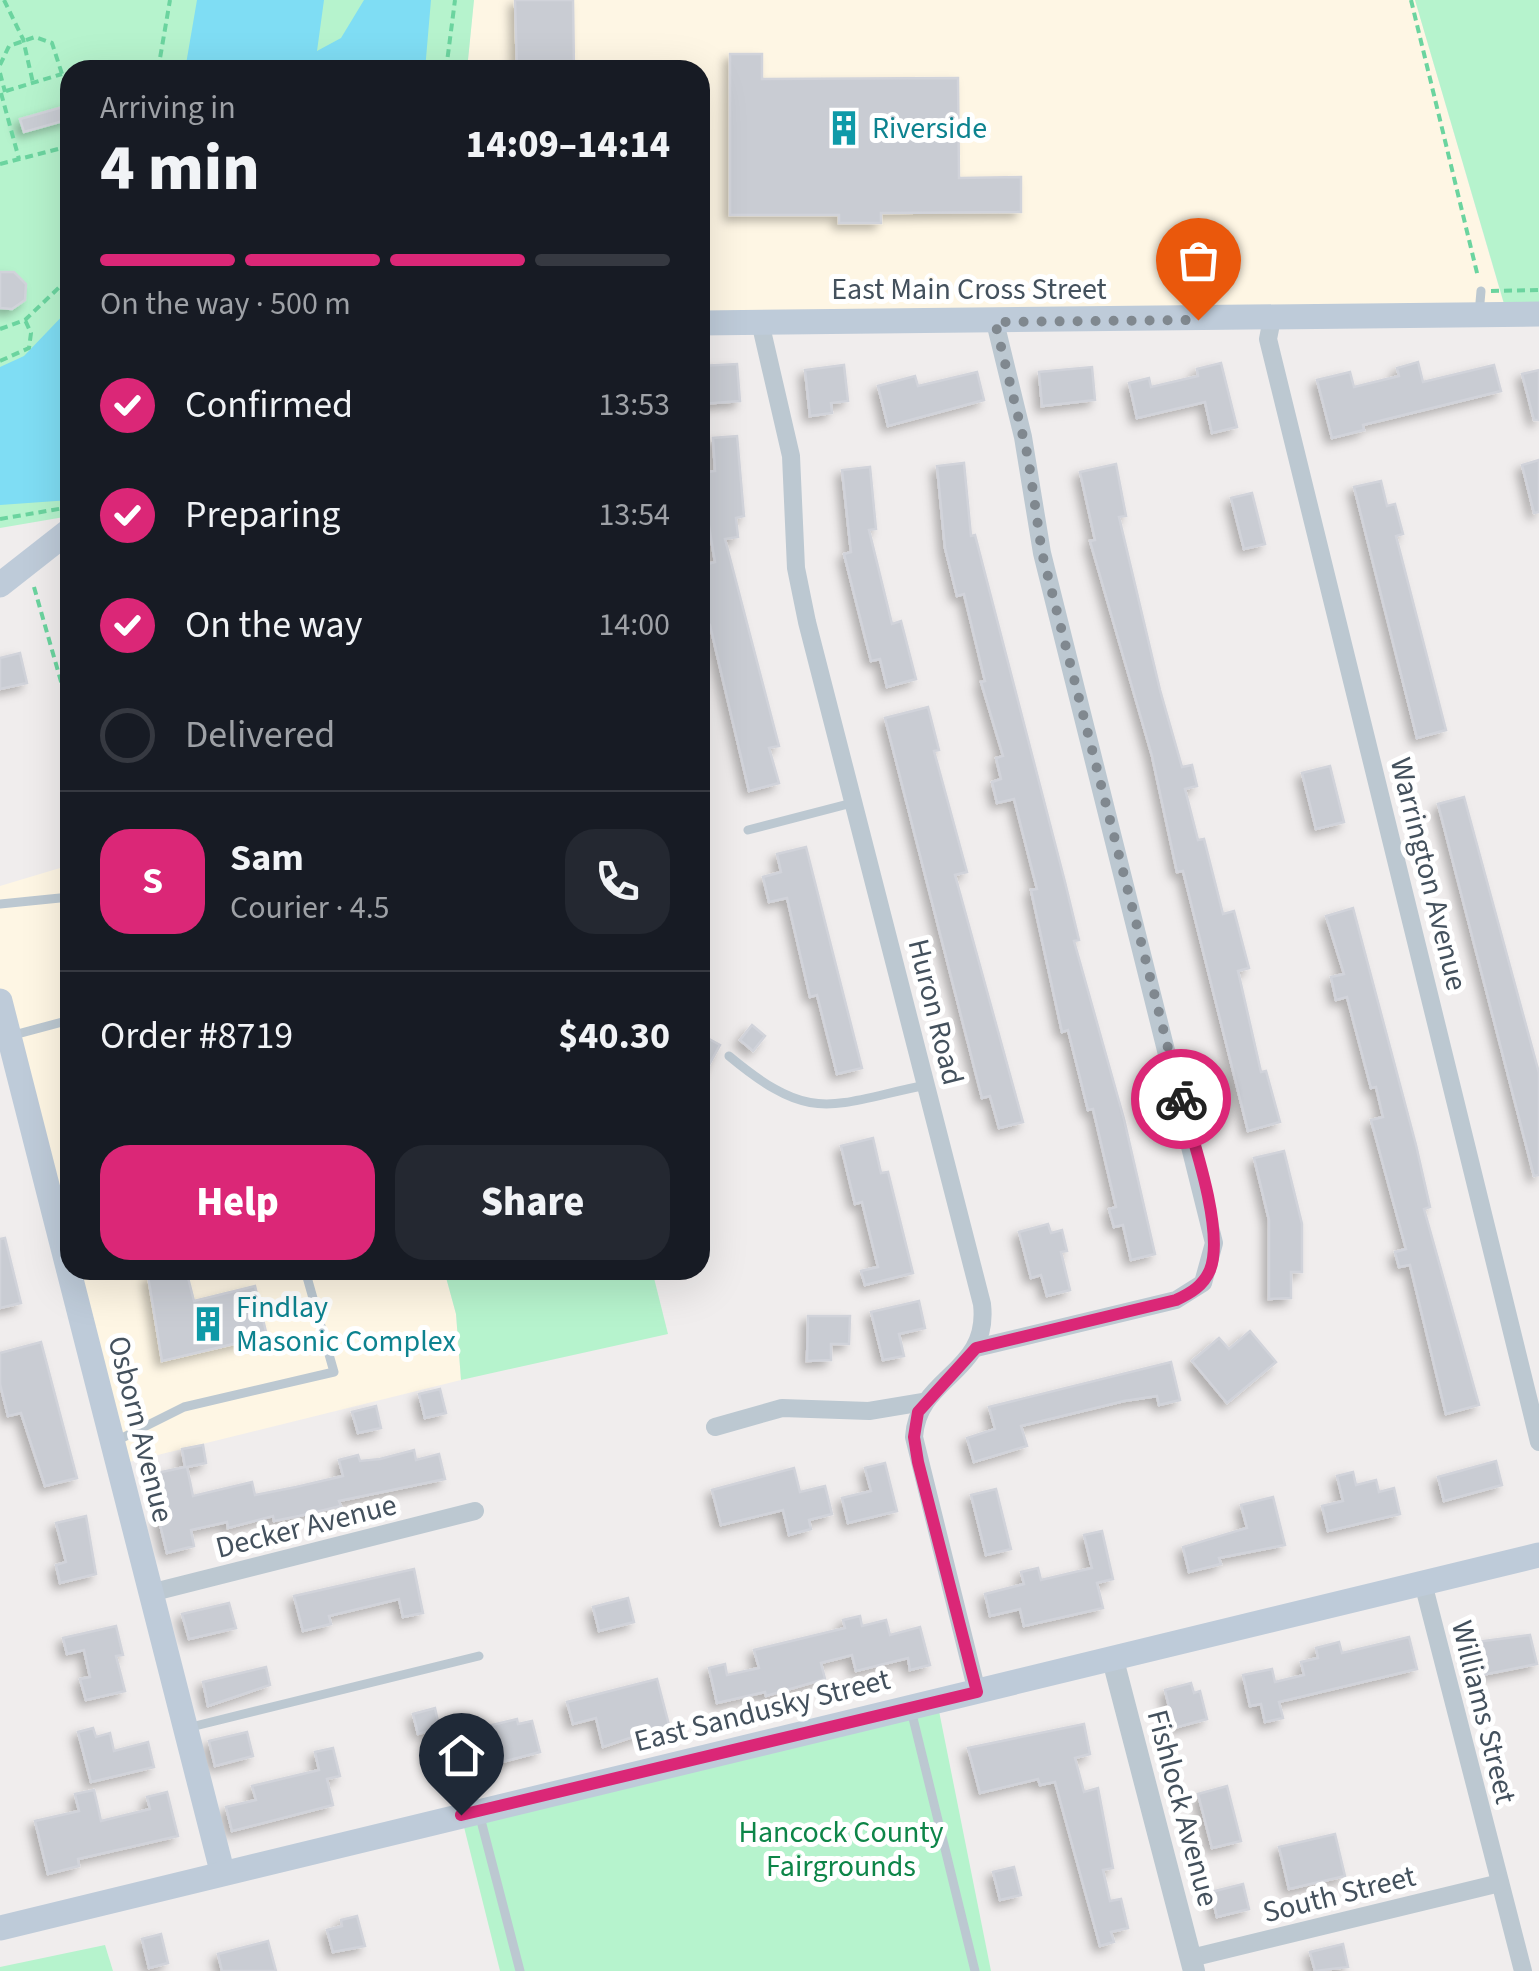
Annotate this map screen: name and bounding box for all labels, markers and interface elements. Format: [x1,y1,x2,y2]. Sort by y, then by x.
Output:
text: Arriving in [100,85,236,131]
place label: Riverside [872,107,987,150]
building icon: Riverside [825,109,863,147]
text: 14:09–14:14 [466,118,670,172]
text: 4 min [100,122,260,215]
pin [1156,218,1241,321]
icon: bag [1171,233,1226,288]
street label: East Main Cross Street [831,268,1107,311]
text: On the way · 500 m [100,281,351,327]
icon: check [100,378,155,433]
text: Confirmed [185,378,353,432]
text: 13:53 [598,382,670,428]
icon: check [100,488,155,543]
text: Preparing [185,488,340,542]
text: 13:54 [598,492,670,538]
icon: check [100,598,155,653]
text: On the way [185,598,362,652]
text: 14:00 [598,602,670,648]
text: Delivered [185,708,335,762]
street label: Warrington Avenue [1379,753,1478,995]
button: phone [565,829,670,934]
text: Sam [230,831,304,885]
text: S [142,854,163,908]
text: Courier · 4.5 [230,885,390,931]
street label: Huron Road [897,935,974,1090]
text: Order #8719 [100,1009,293,1063]
text: $40.30 [558,1009,670,1063]
courier [1131,1049,1231,1149]
icon: bike [1154,1072,1209,1127]
button: Help [100,1145,375,1260]
button: Share [395,1145,670,1260]
place label: Findlay Masonic Complex [236,1286,456,1363]
building icon: Findlay Masonic Complex [189,1305,227,1343]
street label: Osborn Avenue [97,1331,184,1527]
street label: Decker Avenue [211,1483,401,1570]
street label: Williams Street [1440,1616,1527,1808]
street label: East Sandusky Street [630,1658,895,1763]
street label: Fishlock Avenue [1136,1705,1229,1911]
pin [419,1713,504,1816]
icon: home [434,1728,489,1783]
park label: Hancock County Fairgrounds [738,1811,944,1888]
street label: South Street [1258,1855,1420,1934]

